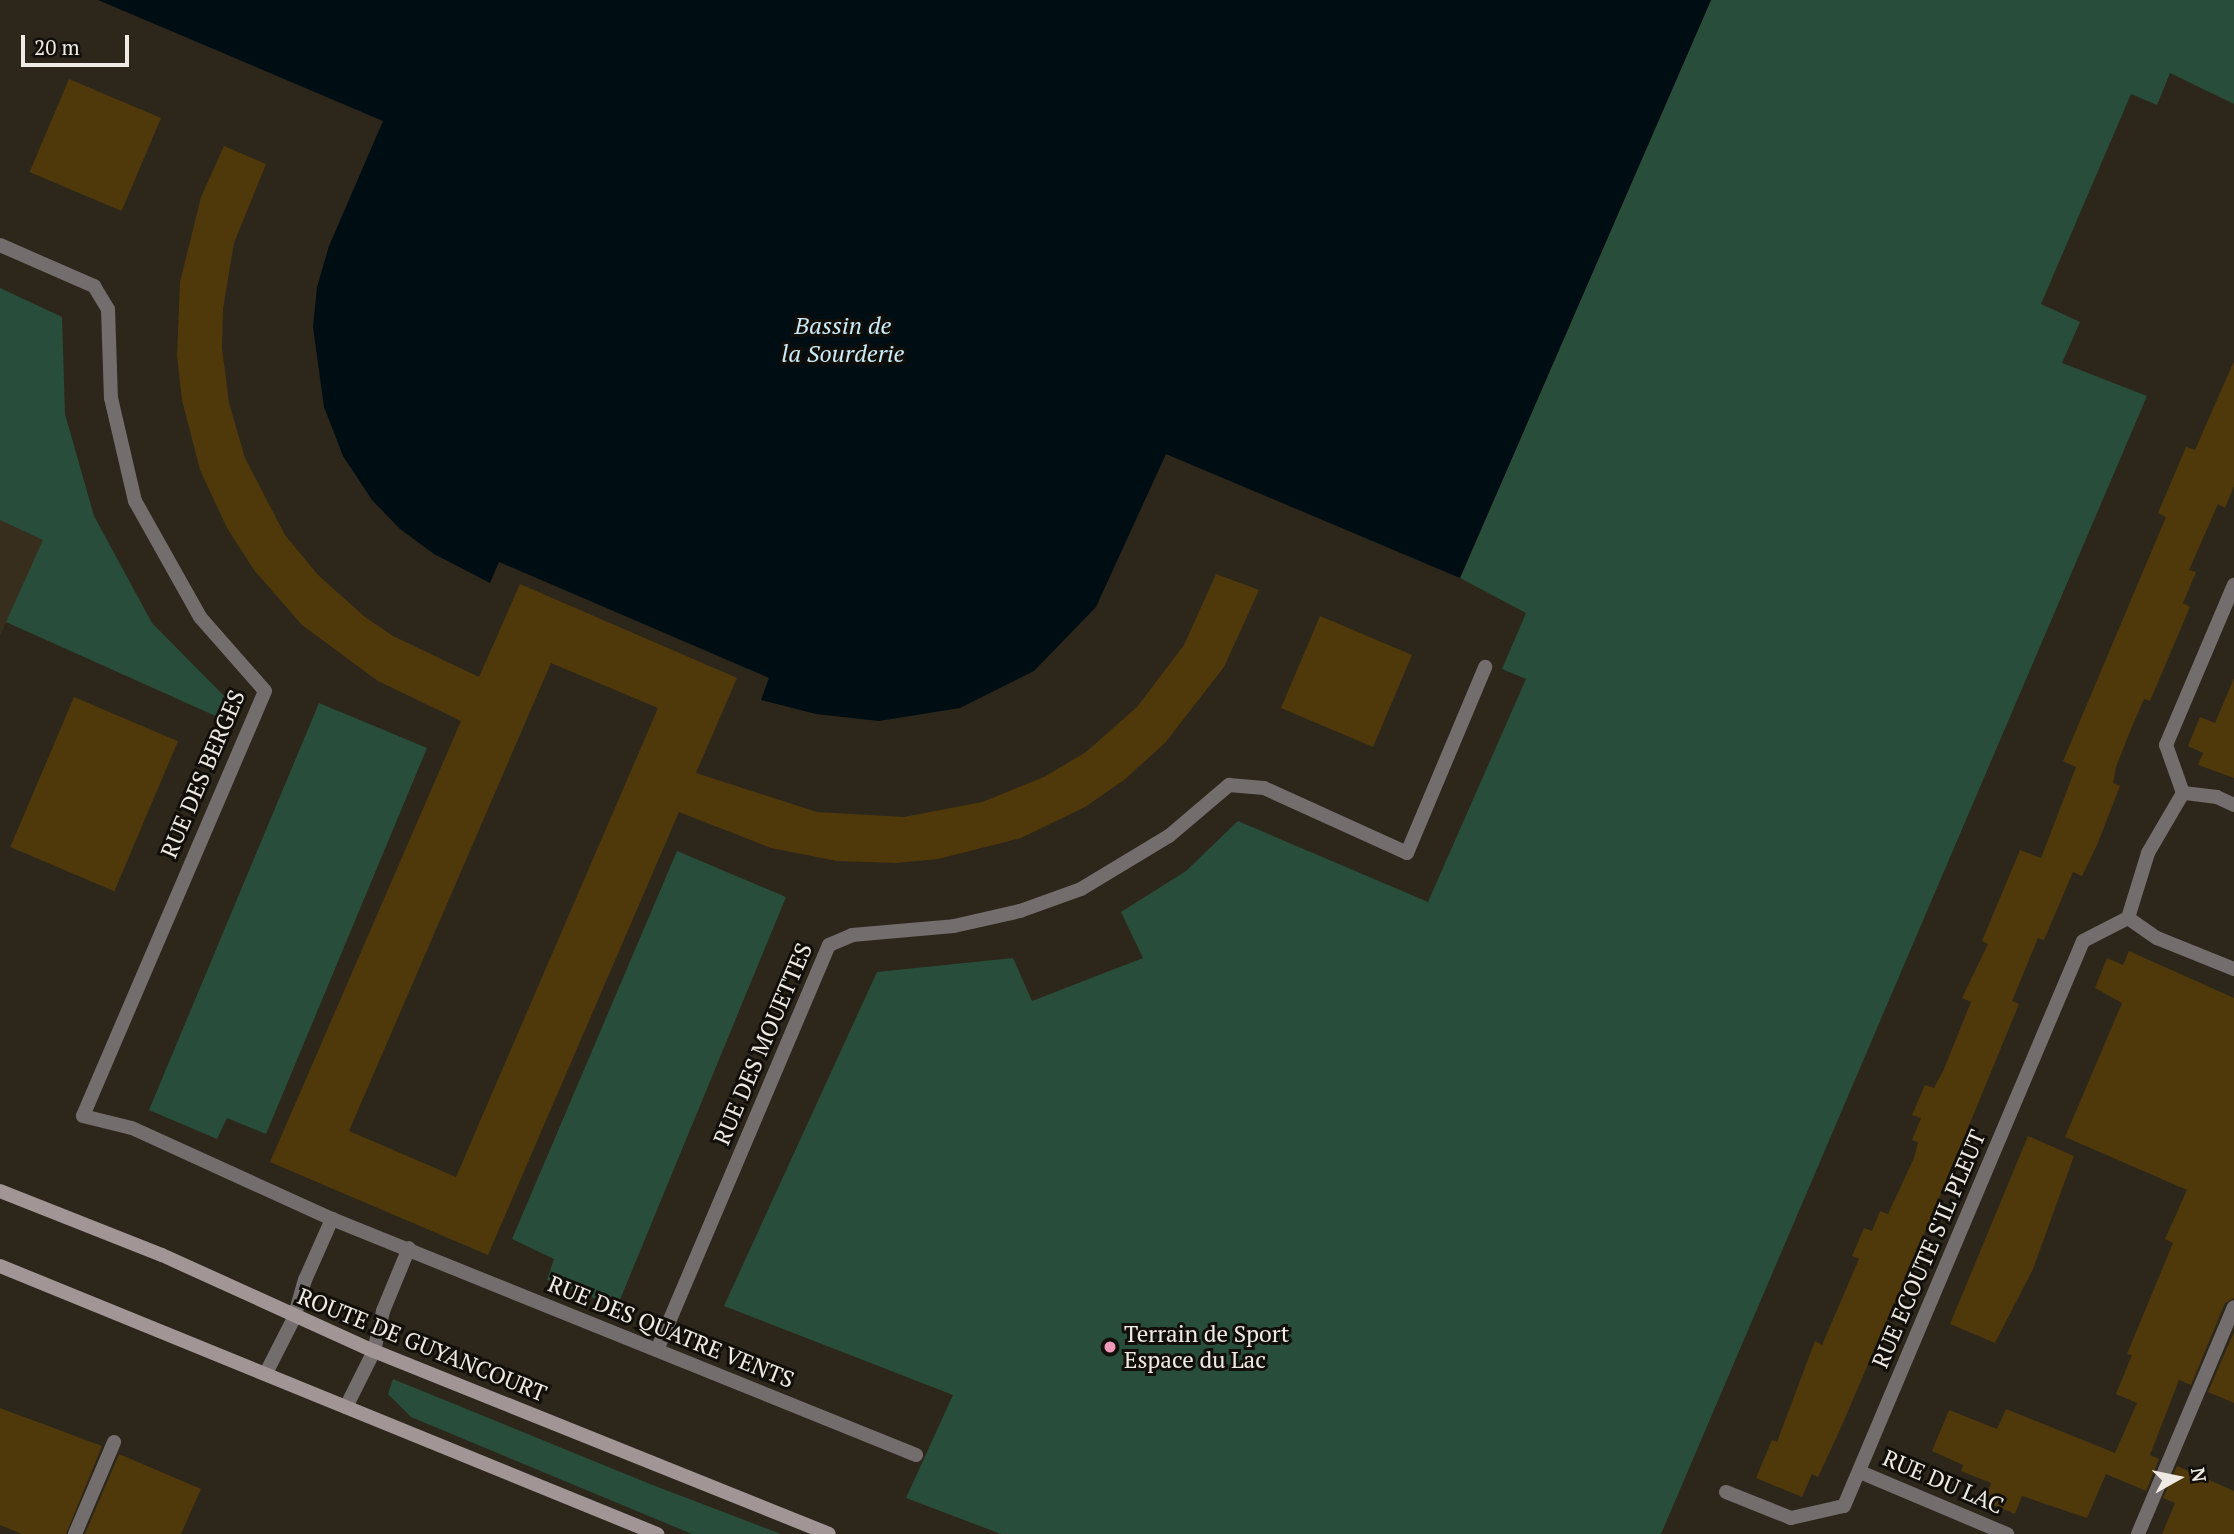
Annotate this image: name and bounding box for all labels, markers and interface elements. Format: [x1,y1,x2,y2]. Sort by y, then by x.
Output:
scale bar [24,21,133,65]
text: 20 m [34,33,80,61]
water label: Bassin de la Sourderie [782,312,904,368]
street label: RUE DES BERGES [155,686,251,862]
street label: RUE DES MOUETTES [708,939,818,1149]
street label: RUE ECOUTE S'IL PLEUT [1866,1126,1992,1372]
street label: RUE DES QUATRE VENTS [544,1270,798,1394]
street label: ROUTE DE GUYANCOURT [294,1282,550,1408]
place label: Terrain de Sport Espace du Lac [1124,1320,1289,1374]
marker: Terrain de Sport Espace du Lac [1102,1339,1118,1355]
north arrow [2143,1443,2213,1513]
street label: RUE DU LAC [1879,1444,2007,1520]
text: N [2186,1466,2213,1484]

